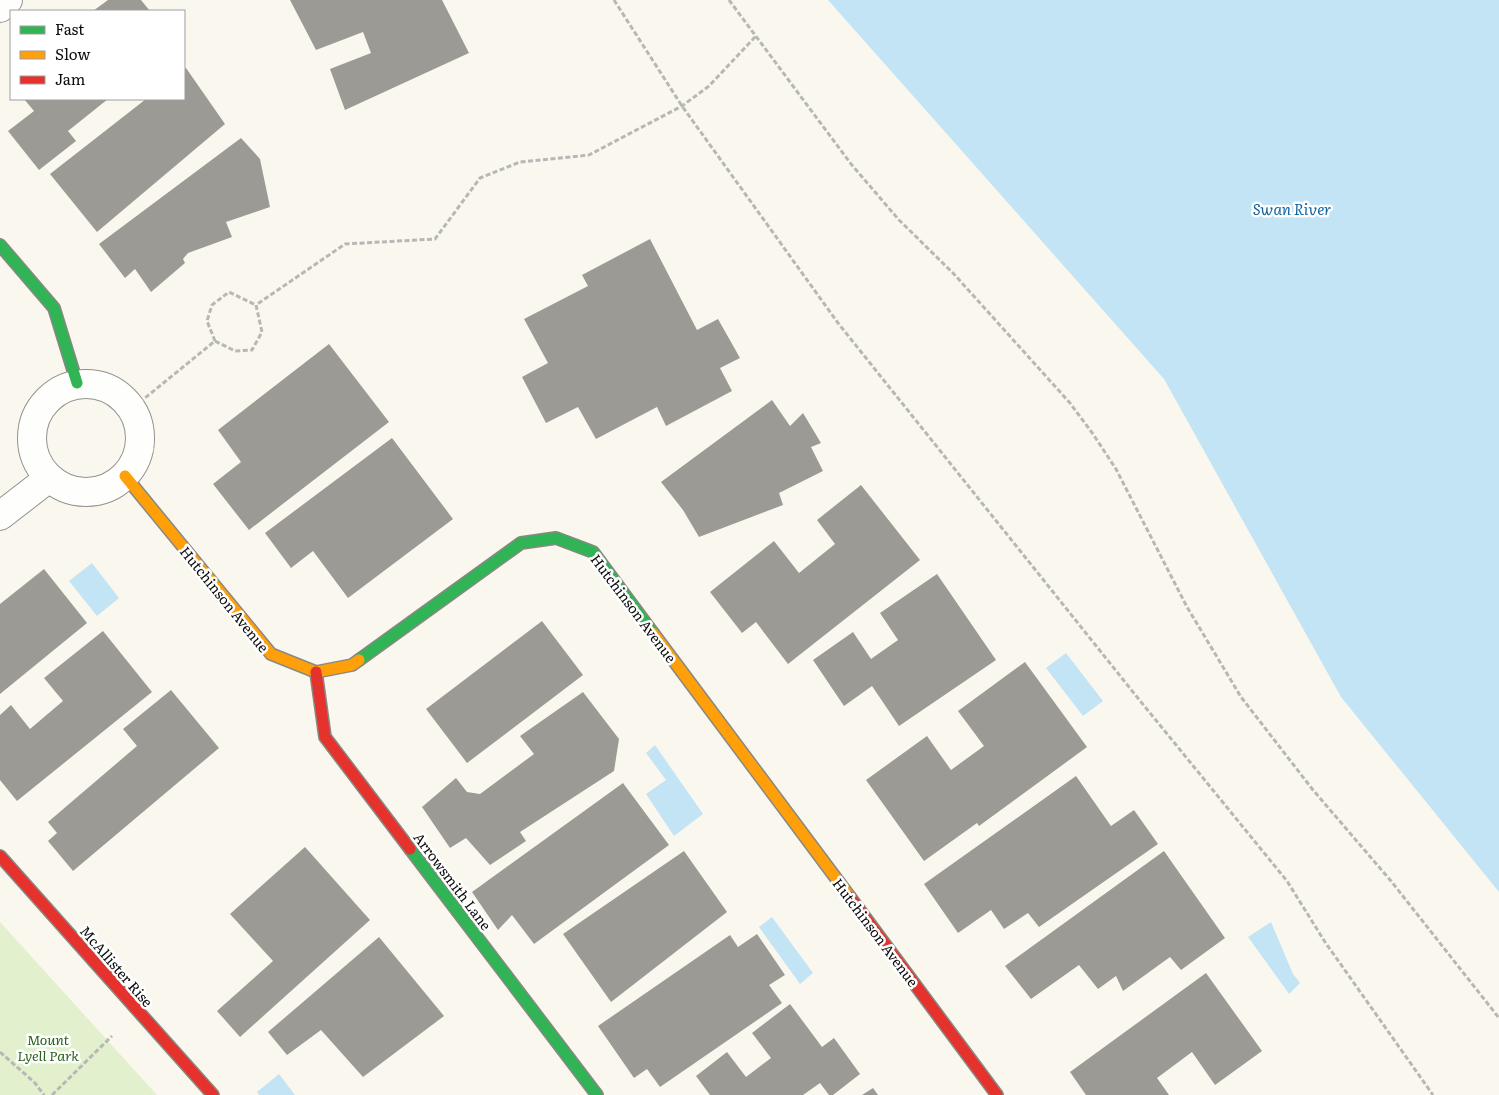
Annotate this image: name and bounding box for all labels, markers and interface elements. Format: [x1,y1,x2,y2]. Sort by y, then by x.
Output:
legend [10,10,185,100]
text: Fast [55,17,84,40]
text: Slow [55,42,90,65]
text: Jam [55,67,86,90]
water label: Swan River [1253,197,1331,220]
street label: Hutchinson Avenue [176,542,274,656]
street label: Hutchinson Avenue [587,550,681,666]
street label: Arrowsmith Lane [410,828,496,934]
street label: Hutchinson Avenue [829,874,923,990]
street label: McAllister Rise [76,921,158,1011]
park label: Mount Lyell Park [17,1029,79,1065]

